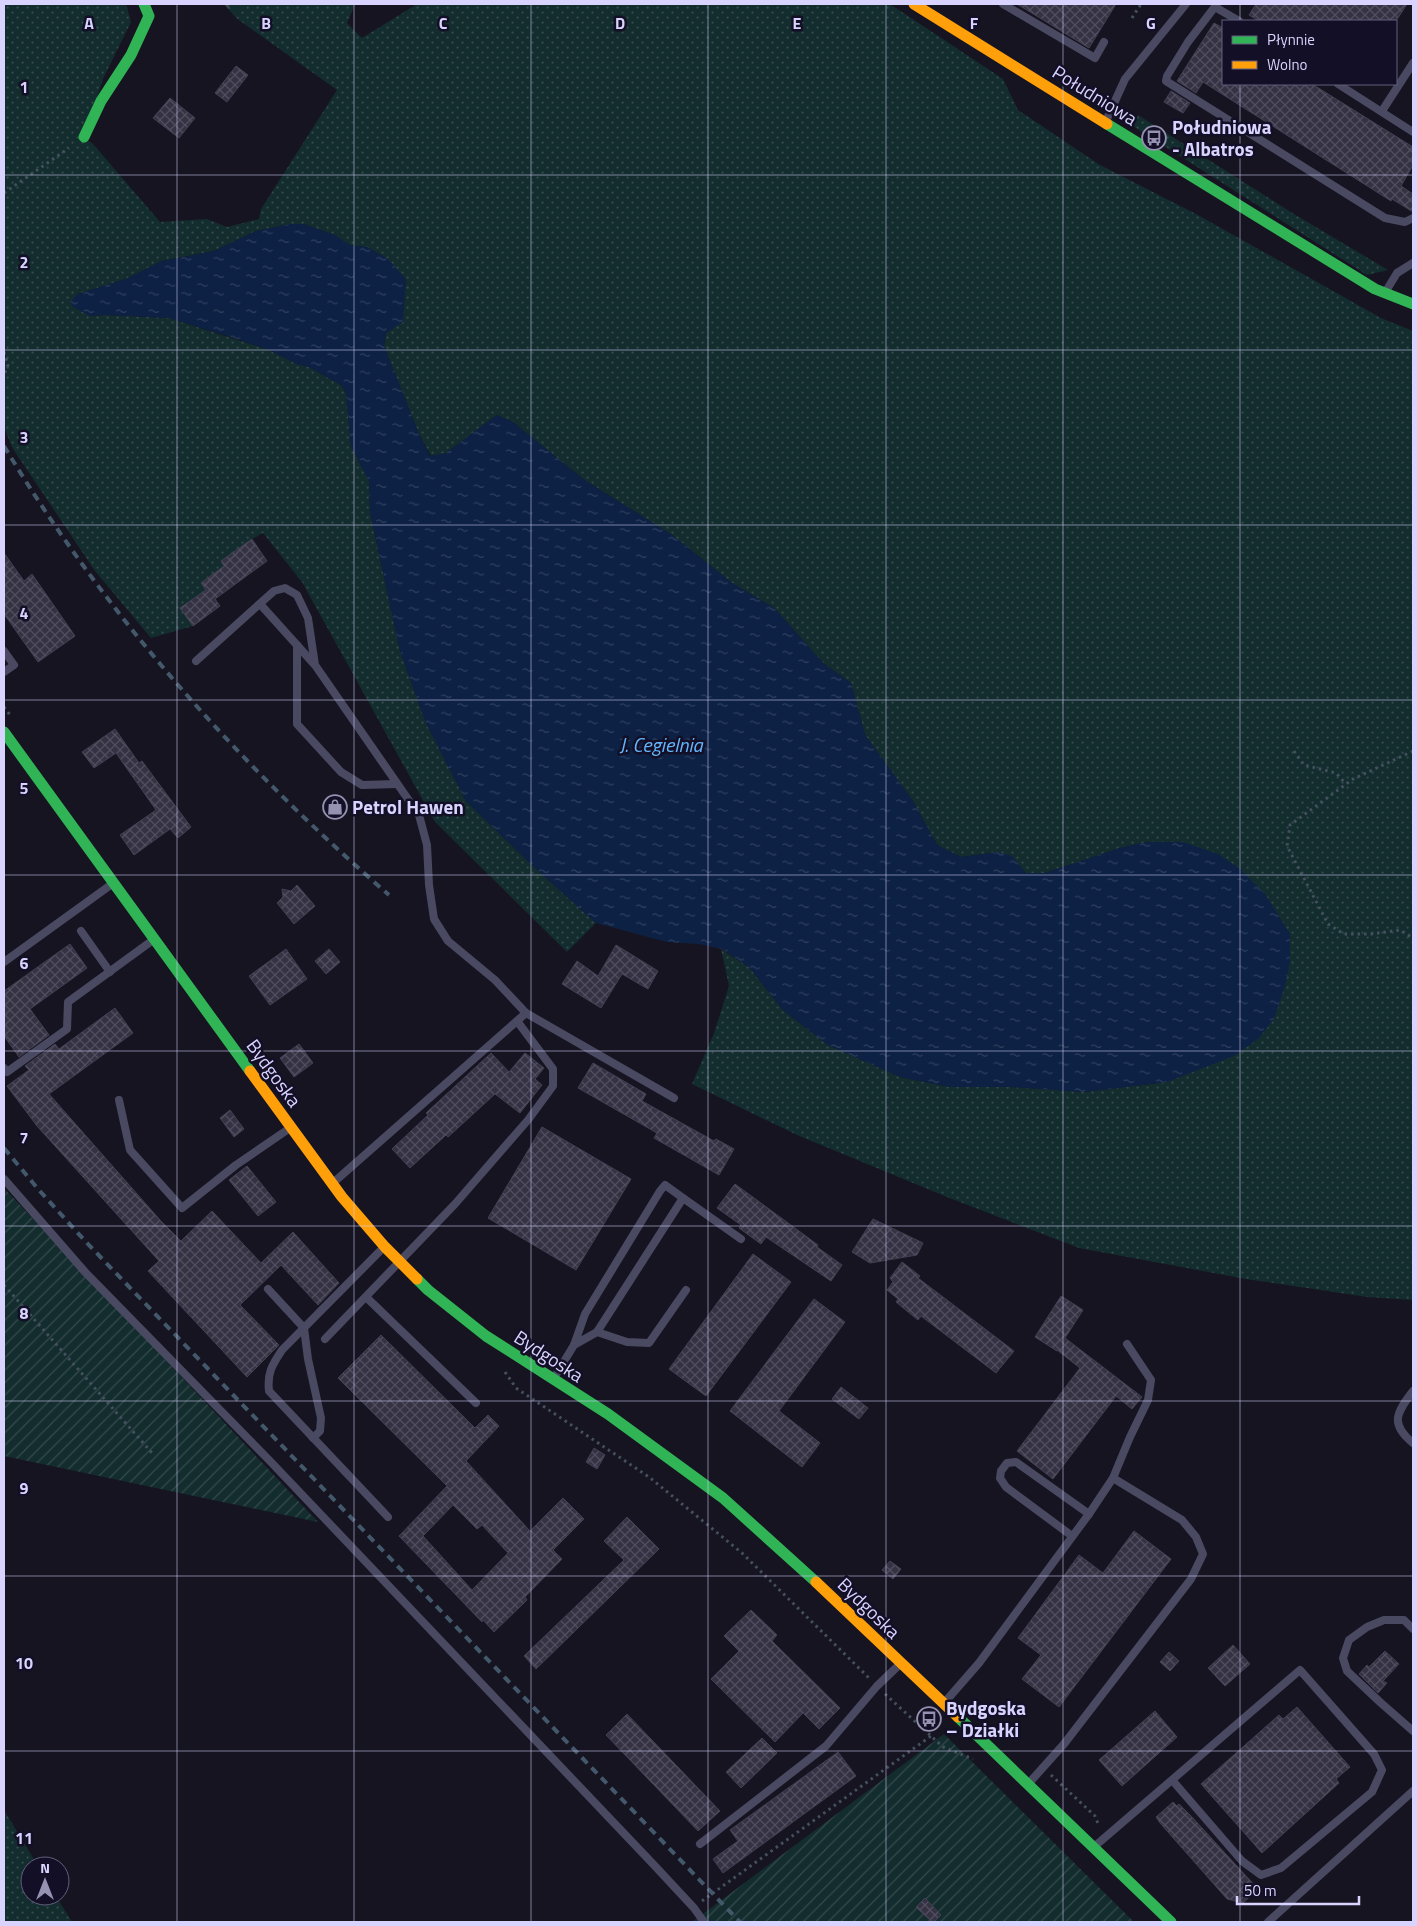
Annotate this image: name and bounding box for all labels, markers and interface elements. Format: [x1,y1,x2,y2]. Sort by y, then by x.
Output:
text: A [84,11,94,35]
text: B [261,11,271,35]
text: C [439,11,448,35]
text: D [615,11,625,35]
text: E [793,11,802,35]
text: F [970,11,979,35]
text: G [1146,11,1156,35]
legend [1222,20,1397,85]
text: Płynnie [1267,28,1315,51]
text: Wolno [1267,53,1307,76]
street label: Południowa [1047,57,1144,132]
text: 1 [20,75,28,99]
place label: Południowa - Albatros [1172,112,1272,163]
bus stop icon: Południowa - Albatros [1141,125,1167,151]
text: 2 [20,250,28,274]
text: 3 [20,425,28,449]
text: 4 [20,601,29,625]
water label: J. Cegielnia [619,729,704,760]
text: 5 [20,776,29,800]
place label: Petrol Hawen [352,792,464,821]
shop icon: Petrol Hawen [322,794,348,820]
text: 6 [20,951,29,975]
street label: Bydgoska [240,1033,309,1113]
text: 7 [20,1126,28,1150]
text: 8 [20,1301,29,1325]
street label: Bydgoska [509,1322,590,1389]
text: 9 [20,1476,29,1500]
street label: Bydgoska [831,1570,908,1645]
text: 10 [15,1651,33,1675]
place label: Bydgoska – Działki [946,1693,1026,1744]
bus stop icon: Bydgoska – Działki [916,1706,942,1732]
text: 11 [15,1826,33,1850]
north arrow [20,1856,70,1906]
text: N [40,1857,50,1878]
scale bar [1237,1874,1360,1906]
text: 50 m [1244,1879,1277,1902]

